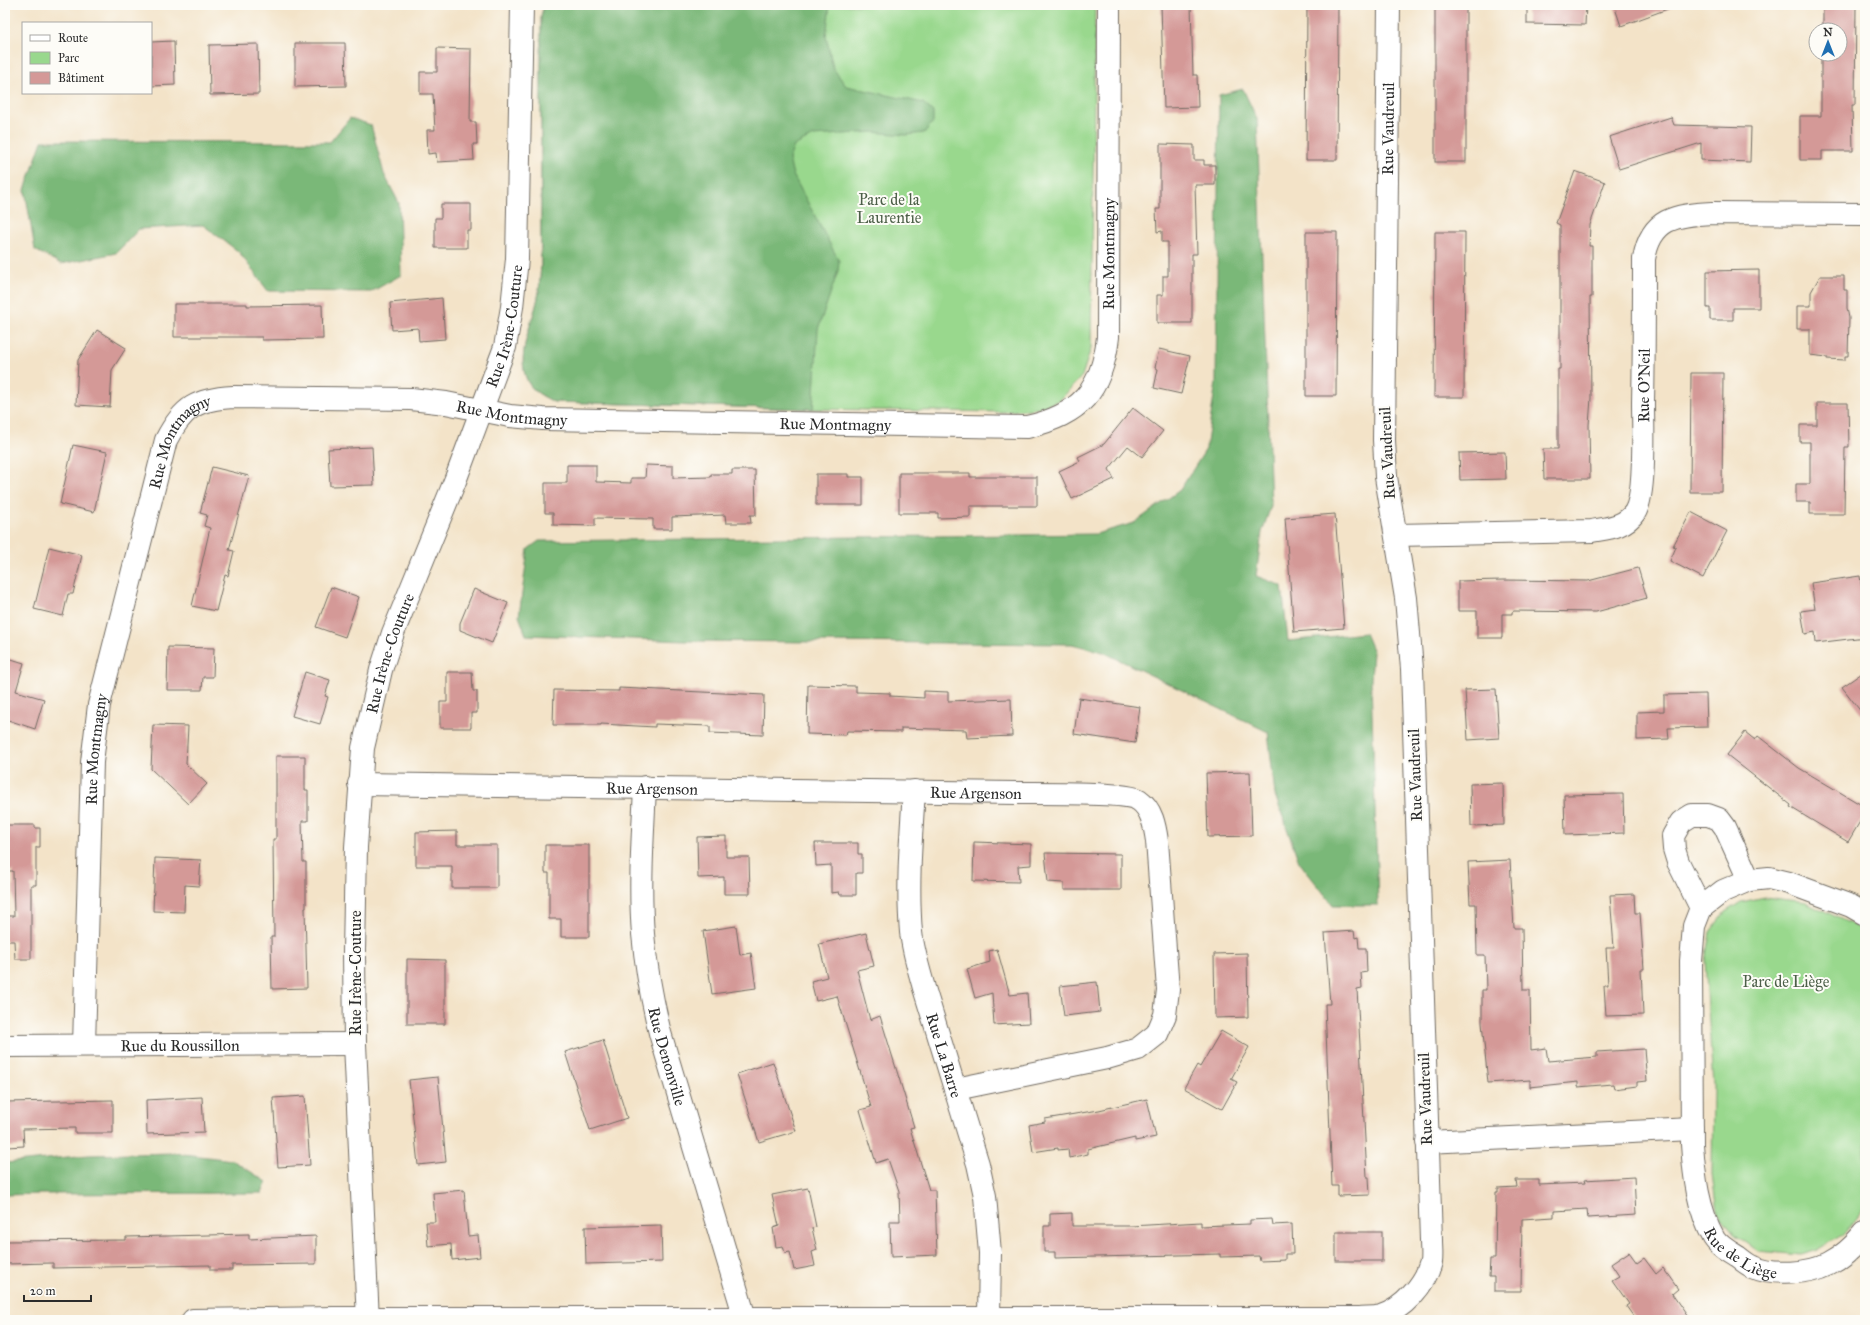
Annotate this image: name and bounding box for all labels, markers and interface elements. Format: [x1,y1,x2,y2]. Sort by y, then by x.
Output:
legend [22,22,152,94]
north arrow [1808,22,1848,62]
text: N [1823,26,1833,39]
text: Route [58,31,88,45]
text: Parc [58,51,79,65]
text: Bâtiment [58,71,105,85]
street label: Rue Vaudreuil [1378,81,1398,175]
park label: Parc de la Laurentie [857,190,922,227]
street label: Rue Montmagny [1099,197,1119,310]
street label: Rue Irène-Couture [481,263,526,390]
street label: Rue O'Neil [1633,347,1653,423]
street label: Rue Montmagny [145,390,213,491]
street label: Rue Montmagny [455,396,568,430]
street label: Rue Vaudreuil [1375,406,1399,500]
street label: Rue Montmagny [779,413,892,435]
street label: Rue Irène-Couture [362,590,418,715]
street label: Rue Montmagny [81,691,111,805]
street label: Rue Vaudreuil [1404,728,1426,822]
street label: Rue Argenson [606,778,698,799]
street label: Rue Argenson [930,782,1022,803]
street label: Rue Irène-Couture [346,910,365,1036]
park label: Parc de Liège [1743,972,1830,992]
street label: Rue Denonville [645,1005,691,1108]
street label: Rue La Barre [923,1010,967,1100]
street label: Rue du Roussillon [120,1035,240,1055]
street label: Rue Vaudreuil [1414,1052,1436,1146]
street label: Rue de Liège [1700,1224,1778,1282]
scale bar [24,1277,91,1303]
text: 20 m [30,1284,56,1298]

